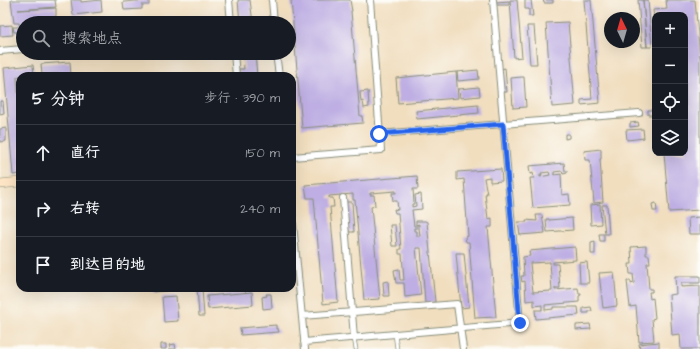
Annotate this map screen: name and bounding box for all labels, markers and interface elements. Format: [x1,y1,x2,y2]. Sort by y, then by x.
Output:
north arrow [604,12,640,48]
map controls [652,12,688,156]
button: + [652,12,688,48]
search box [16,16,296,60]
icon: search [30,27,52,49]
text: 搜索地点 [62,28,122,49]
button: − [652,48,688,84]
button: locate [652,84,688,120]
text: 5 分钟 [32,87,85,111]
text: 步行 · 390 m [204,89,280,107]
button: layers [652,120,688,156]
route start [370,125,388,143]
icon: ahead [32,142,54,164]
text: 直行 [70,142,100,163]
text: 150 m [246,144,280,162]
icon: right [32,198,54,220]
text: 右转 [70,198,100,219]
text: 240 m [240,200,280,218]
icon: arrive [32,254,54,276]
text: 到达目的地 [70,254,145,275]
route end [511,314,529,332]

